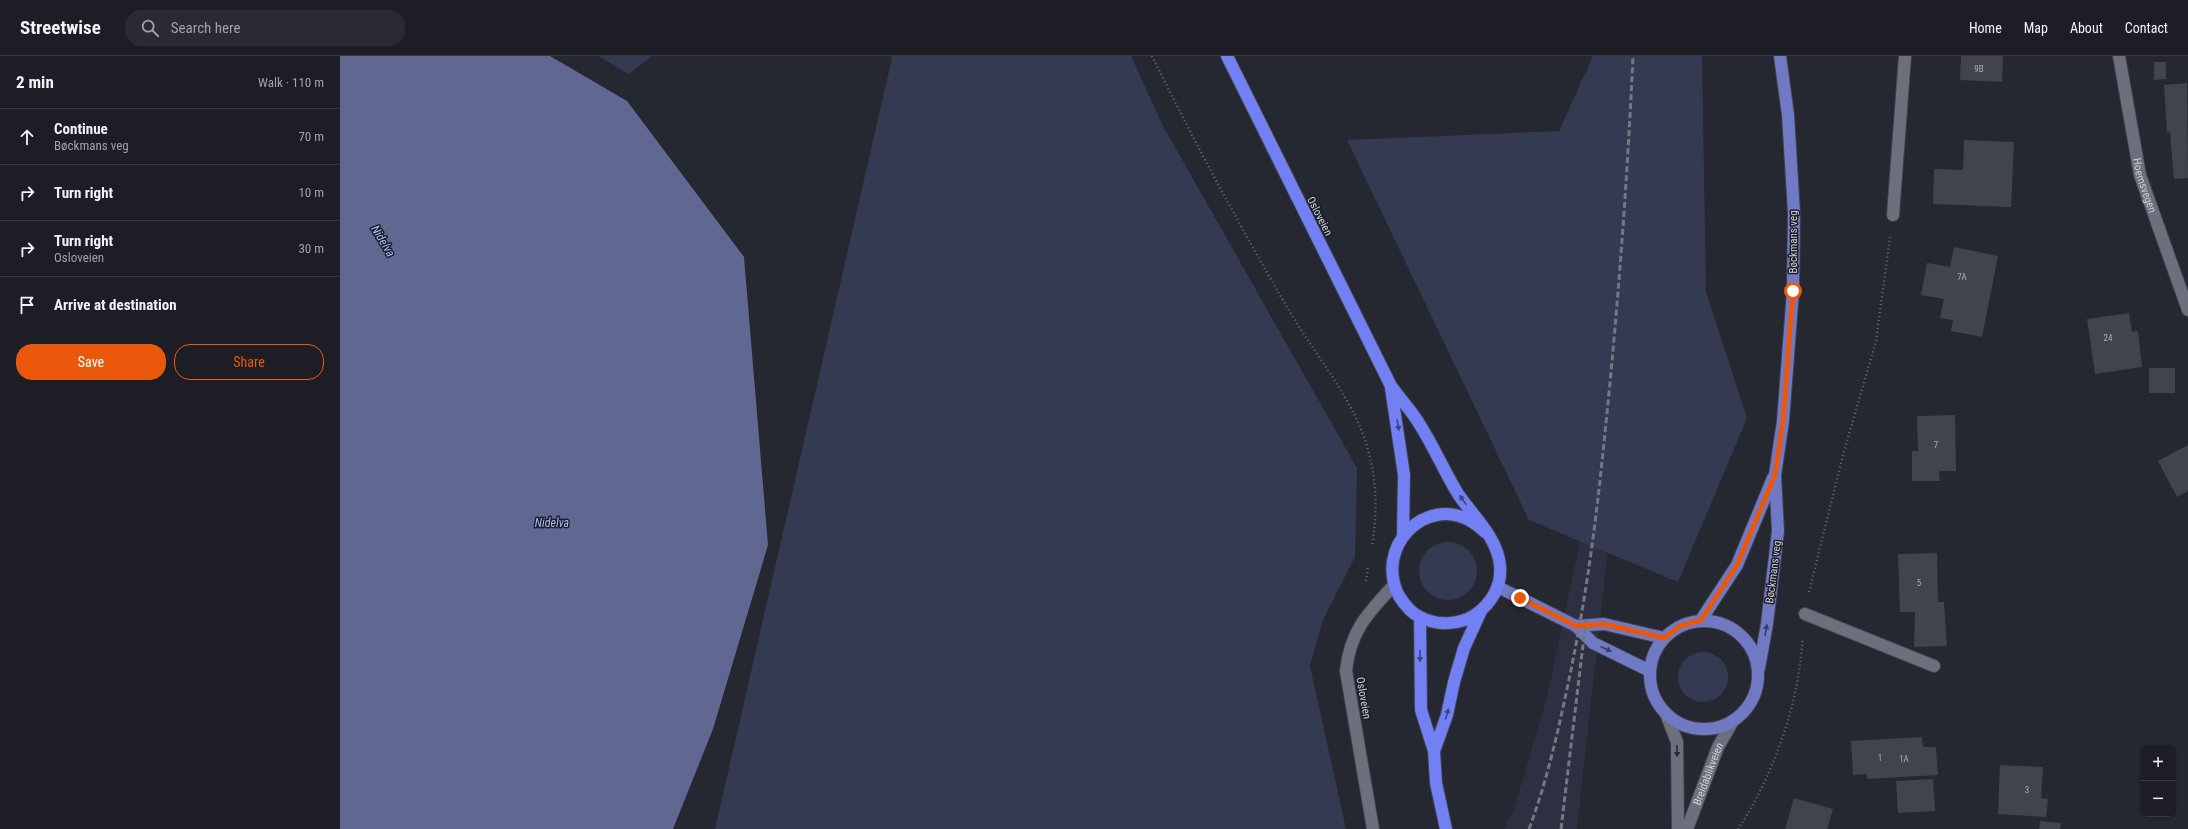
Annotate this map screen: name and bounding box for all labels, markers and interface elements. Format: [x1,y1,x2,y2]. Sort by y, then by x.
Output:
search box [125,10,405,46]
text: Streetwise [20,16,101,39]
icon: search [139,17,161,39]
text: Search here [171,19,241,37]
text: Home [1969,20,2002,36]
text: Map [2024,20,2048,36]
text: About [2070,20,2103,36]
text: Contact [2125,20,2168,36]
house number: 9B [1974,64,1984,74]
text: 2 min [16,72,54,92]
text: Walk · 110 m [258,75,324,90]
text: Continue [54,120,108,138]
icon: ahead [16,126,38,148]
text: 70 m [298,129,324,144]
text: Bøckmans veg [54,138,129,153]
street label: Hoemsvegen [2130,157,2159,215]
icon: right [16,182,38,204]
text: Turn right [54,184,113,202]
text: 10 m [298,185,324,200]
street label: Osloveien [1304,194,1335,238]
street label: Bøckmans veg [1787,210,1800,274]
water label: Nidelva [368,223,398,259]
text: Turn right [54,232,113,250]
icon: right [16,238,38,260]
text: 30 m [298,241,324,256]
text: Osloveien [54,250,104,265]
house number: 7A [1957,272,1967,282]
route start [1784,282,1802,300]
icon: arrive [16,294,38,316]
text: Arrive at destination [54,296,177,314]
house number: 24 [2104,333,2113,343]
button: Save [16,344,166,380]
button: Share [174,344,324,380]
one-way arrow [1395,419,1401,431]
house number: 7 [1934,440,1939,450]
one-way arrow [1459,495,1467,505]
water label: Nidelva [535,516,569,530]
street label: Bøckmans veg [1763,540,1784,604]
house number: 5 [1917,578,1922,588]
route end [1511,589,1529,607]
one-way arrow [1763,624,1769,636]
one-way arrow [1600,646,1612,652]
one-way arrow [1417,650,1423,663]
street label: Osloveien [1353,676,1374,720]
one-way arrow [1444,708,1450,720]
street label: Breidablikveien [1691,740,1726,807]
one-way arrow [1674,745,1680,758]
map controls [2140,745,2176,817]
button: + [2140,745,2176,781]
house number: 1 [1878,753,1882,763]
house number: 1A [1899,754,1909,764]
button: − [2140,781,2176,817]
house number: 3 [2025,785,2029,795]

